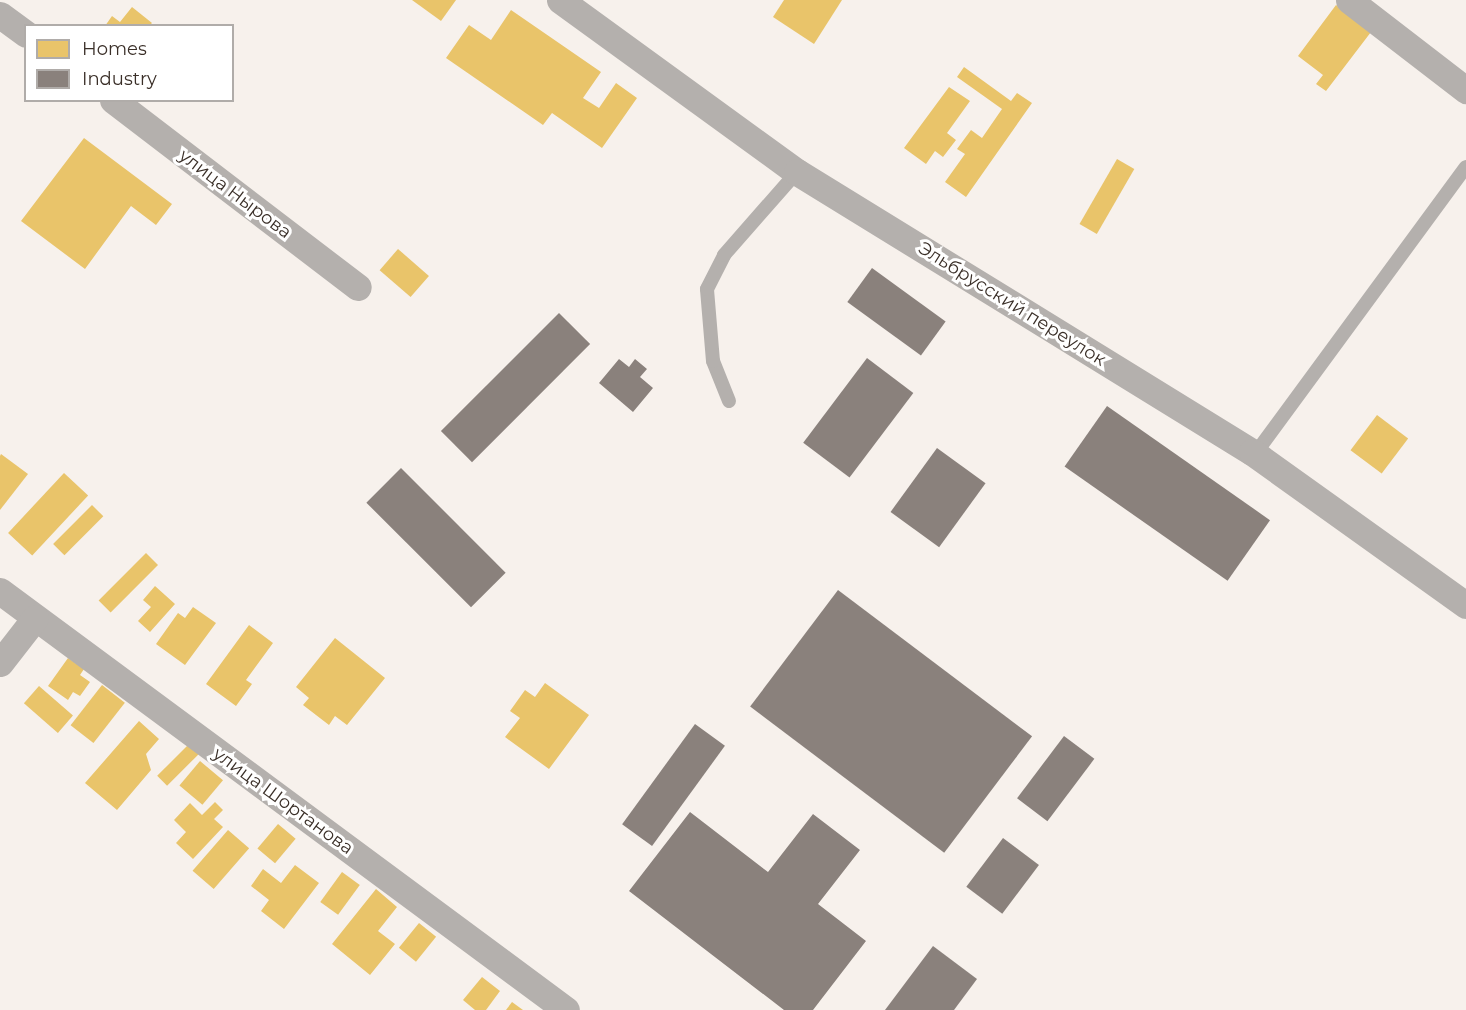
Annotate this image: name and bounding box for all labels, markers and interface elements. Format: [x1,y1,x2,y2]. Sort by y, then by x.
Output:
legend [24,24,234,102]
text: Homes [82,38,147,60]
text: Industry [82,68,157,90]
street label: улица Нырова [175,145,295,243]
street label: Эльбрусский переулок [914,237,1110,371]
street label: улица Шортанова [209,743,357,859]

